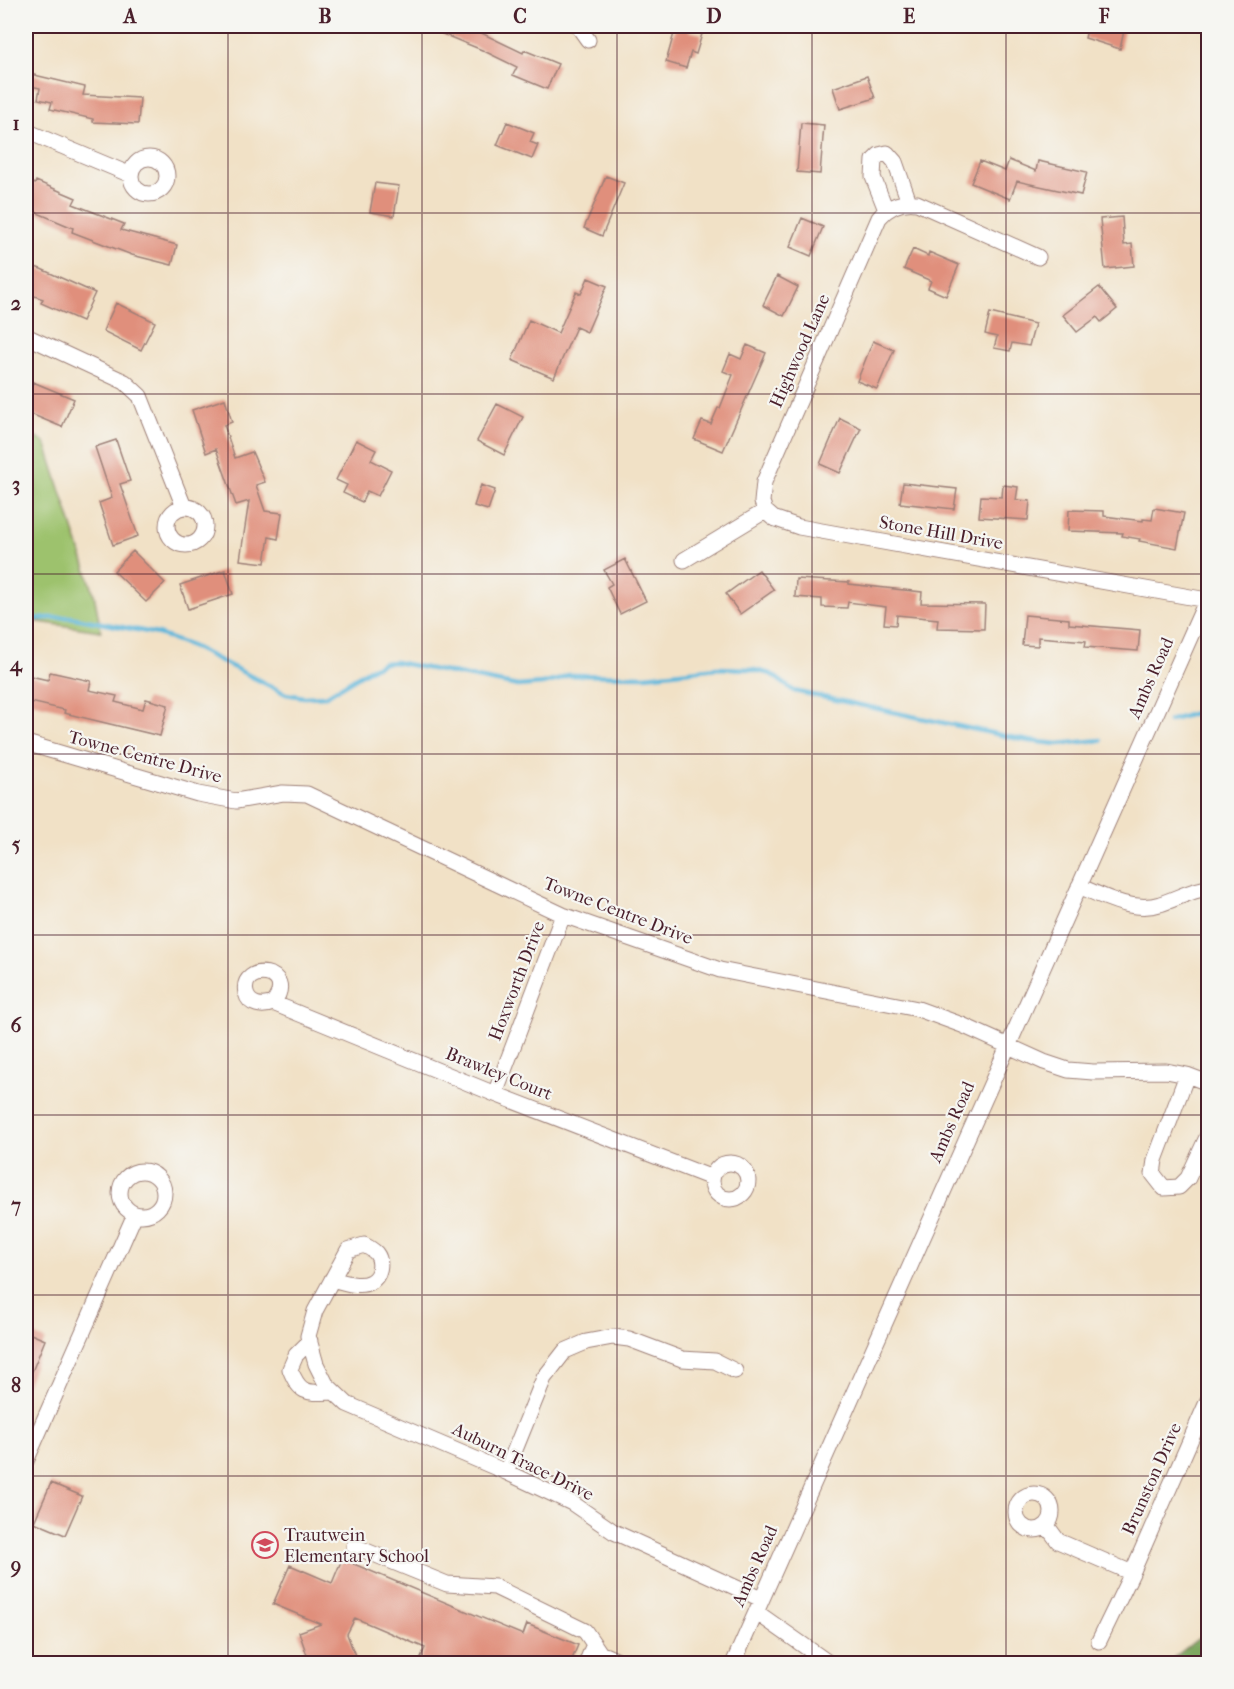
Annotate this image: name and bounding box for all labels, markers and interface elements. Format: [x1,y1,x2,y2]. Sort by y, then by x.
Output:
text: A [122,5,138,28]
text: B [318,5,332,28]
text: C [513,5,527,28]
text: D [706,5,722,28]
text: E [903,5,915,28]
text: F [1098,5,1110,28]
text: 1 [12,112,20,135]
street label: Highwood Lane [766,291,834,411]
text: 2 [11,292,21,315]
text: 3 [12,473,20,496]
street label: Stone Hill Drive [878,512,1005,554]
street label: Ambs Road [1123,634,1178,723]
text: 4 [9,653,23,677]
street label: Towne Centre Drive [66,726,224,788]
text: 5 [12,833,21,856]
street label: Towne Centre Drive [541,873,696,949]
street label: Hoxworth Drive [485,918,549,1044]
text: 6 [11,1014,23,1037]
street label: Brawley Court [443,1043,556,1105]
street label: Ambs Road [924,1078,979,1167]
text: 7 [10,1194,21,1217]
text: 8 [11,1374,21,1397]
street label: Auburn Trace Drive [448,1418,597,1505]
street label: Brunston Drive [1118,1420,1186,1538]
street label: Ambs Road [727,1522,782,1611]
place label: Trautwein Elementary School [284,1525,429,1567]
school or university icon: Trautwein Elementary School [250,1530,280,1560]
text: 9 [10,1555,21,1578]

